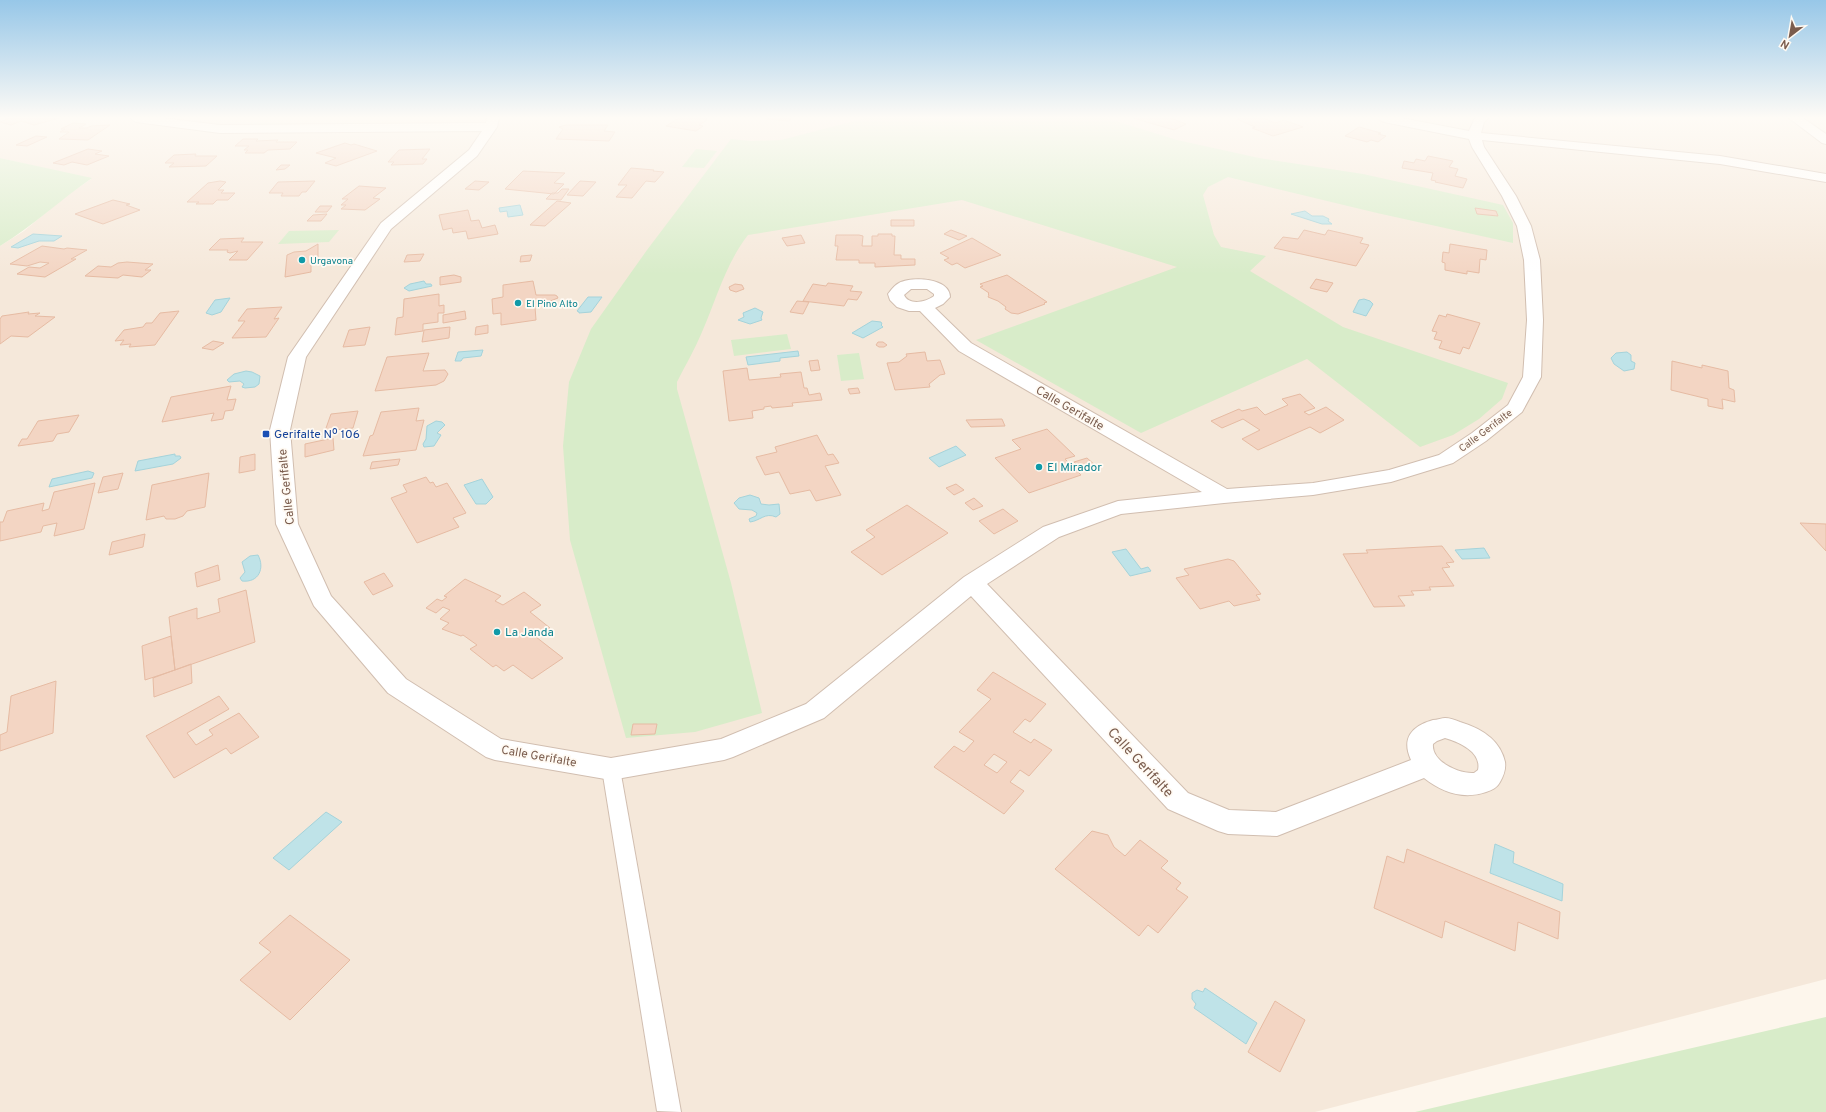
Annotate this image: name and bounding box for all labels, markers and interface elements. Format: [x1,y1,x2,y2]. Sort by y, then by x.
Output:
north arrow [1770,16,1810,56]
text: N [1778,36,1792,52]
marker: Urgavona [297,255,307,265]
place label: Urgavona [310,255,353,268]
marker: El Pino Alto [513,298,523,308]
place label: El Pino Alto [526,298,578,311]
street label: Calle Gerifalte [1032,383,1107,435]
street label: Calle Gerifalte [1457,407,1515,456]
place label: Gerifalte Nº 106 [274,427,360,443]
marker: Gerifalte Nº 106 [261,429,271,439]
street label: Calle Gerifalte [275,448,299,526]
place label: El Mirador [1047,460,1102,476]
marker: El Mirador [1034,462,1044,472]
place label: La Janda [505,625,554,641]
marker: La Janda [492,627,502,637]
street label: Calle Gerifalte [1103,725,1177,801]
street label: Calle Gerifalte [500,742,578,771]

